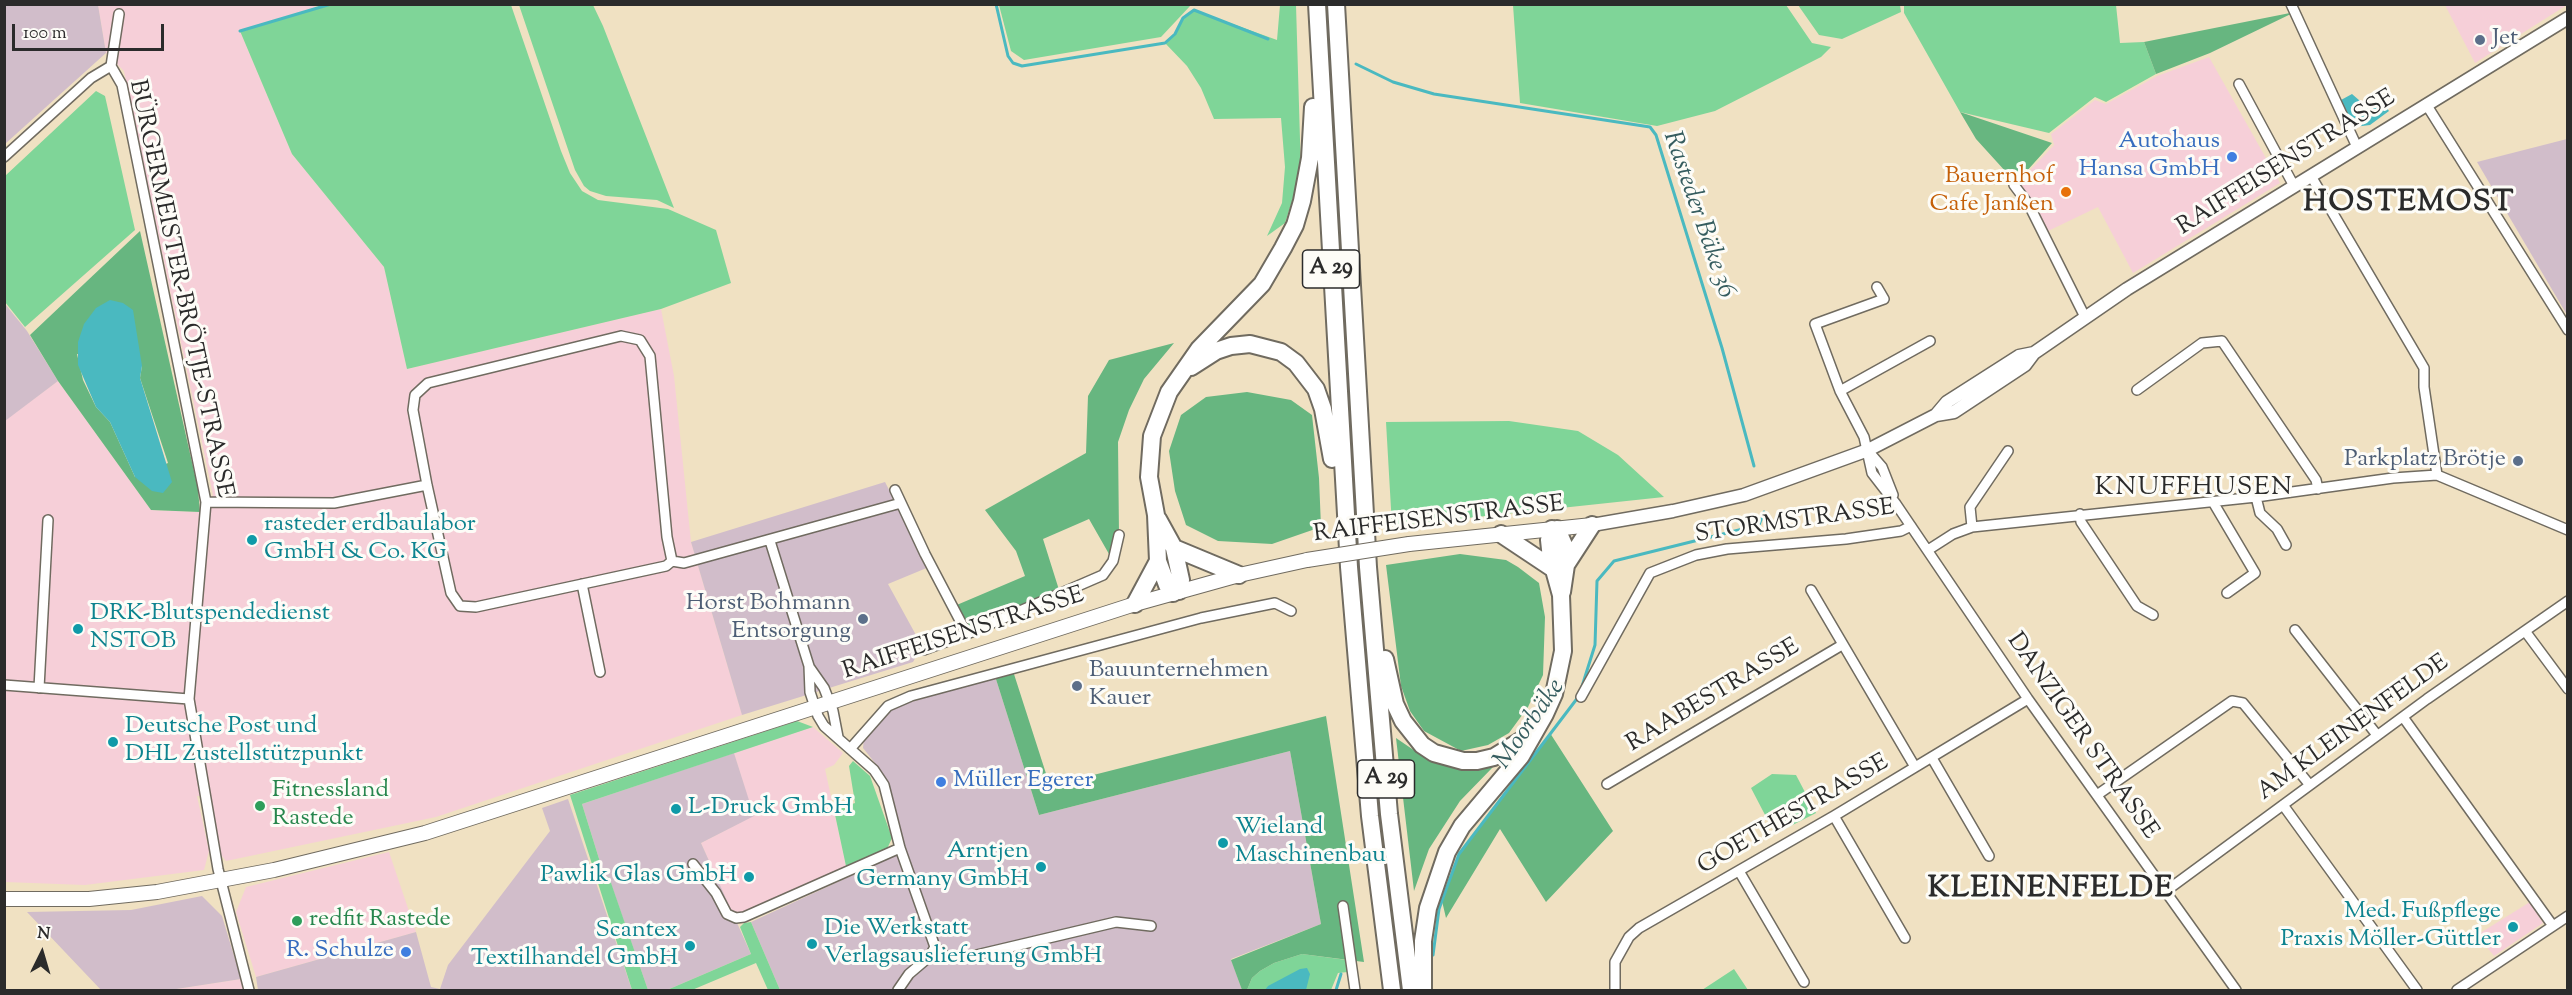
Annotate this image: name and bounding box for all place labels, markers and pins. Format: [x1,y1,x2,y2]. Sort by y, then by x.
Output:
place label: Jet [2492,26,2518,54]
marker: Jet [2473,33,2487,47]
place label: Autohaus Hansa GmbH [2079,129,2220,185]
marker: Autohaus Hansa GmbH [2225,150,2239,164]
place label: Bauernhof Cafe Janßen [1930,164,2054,220]
marker: Bauernhof Cafe Janßen [2059,185,2073,199]
place label: Parkplatz Brötje [2344,447,2506,475]
marker: Parkplatz Brötje [2511,454,2525,468]
place label: rasteder erdbaulabor GmbH & Co. KG [264,512,476,568]
marker: rasteder erdbaulabor GmbH & Co. KG [245,533,259,547]
place label: Horst Bohmann Entsorgung [686,591,851,647]
place label: DRK-Blutspendedienst NSTOB [90,601,330,657]
marker: Horst Bohmann Entsorgung [856,612,870,626]
marker: DRK-Blutspendedienst NSTOB [71,622,85,636]
place label: Bauunternehmen Kauer [1089,658,1269,714]
marker: Bauunternehmen Kauer [1070,679,1084,693]
place label: Deutsche Post und DHL Zustellstützpunkt [125,714,363,770]
marker: Deutsche Post und DHL Zustellstützpunkt [106,735,120,749]
place label: Müller Egerer [953,768,1093,796]
marker: Müller Egerer [934,775,948,789]
place label: Fitnessland Rastede [272,778,389,834]
place label: L-Druck GmbH [688,795,853,823]
marker: Fitnessland Rastede [253,799,267,813]
marker: L-Druck GmbH [669,802,683,816]
place label: Wieland Maschinenbau [1235,815,1386,871]
marker: Wieland Maschinenbau [1216,836,1230,850]
place label: Arntjen Germany GmbH [856,839,1029,895]
marker: Arntjen Germany GmbH [1034,860,1048,874]
place label: Pawlik Glas GmbH [540,863,737,891]
marker: Pawlik Glas GmbH [742,870,756,884]
place label: Med. Fußpflege Praxis Möller-Güttler [2281,899,2501,955]
place label: redfit Rastede [309,907,451,935]
marker: redfit Rastede [290,914,304,928]
place label: Die Werkstatt Verlagsauslieferung GmbH [824,916,1102,972]
place label: Scantex Textilhandel GmbH [471,918,678,974]
marker: Med. Fußpflege Praxis Möller-Güttler [2506,920,2520,934]
marker: Die Werkstatt Verlagsauslieferung GmbH [805,937,819,951]
place label: R. Schulze [286,938,394,966]
marker: Scantex Textilhandel GmbH [683,939,697,953]
marker: R. Schulze [399,945,413,959]

